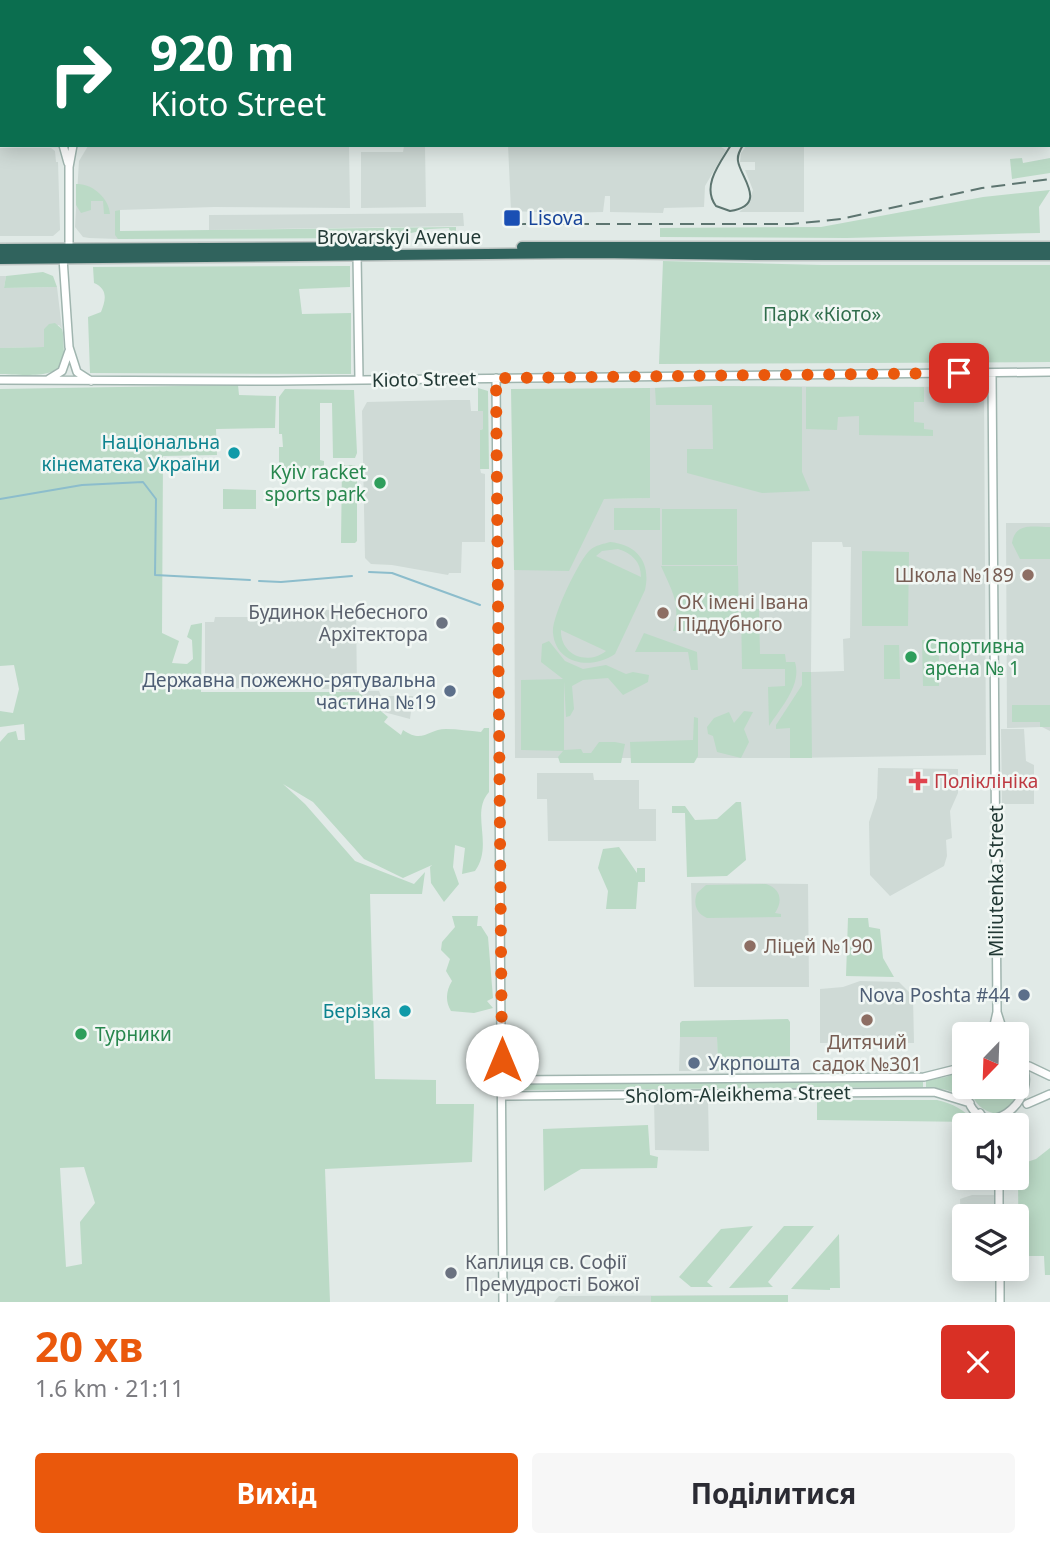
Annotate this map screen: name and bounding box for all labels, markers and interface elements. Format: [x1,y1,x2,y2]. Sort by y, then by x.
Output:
text: 920 m [150,19,295,85]
icon: right [35,28,126,119]
text: Kioto Street [150,82,326,125]
place label: Lisova [528,205,583,231]
marker: Lisova [502,208,522,228]
street label: Brovarskyi Avenue [317,224,481,250]
park label: Парк «Кіото» [763,301,881,327]
pin [929,343,989,403]
icon: arrive [940,354,978,392]
street label: Kioto Street [372,365,477,393]
place label: Національна кінематека України [41,429,220,477]
marker: Національна кінематека України [226,445,242,461]
place label: Kyiv racket sports park [265,459,366,507]
marker: Kyiv racket sports park [372,475,388,491]
place label: Школа №189 [895,562,1014,588]
marker: Школа №189 [1020,567,1036,583]
place label: ОК імені Івана Піддубного [677,589,809,637]
place label: Будинок Небесного Архітектора [248,599,428,647]
marker: ОК імені Івана Піддубного [655,605,671,621]
marker: Будинок Небесного Архітектора [434,615,450,631]
place label: Спортивна арена № 1 [925,633,1025,681]
marker: Спортивна арена № 1 [903,649,919,665]
place label: Державна пожежно-рятувальна частина №19 [142,667,436,715]
marker: Державна пожежно-рятувальна частина №19 [442,683,458,699]
place label: Поліклініка [934,768,1038,794]
marker: Поліклініка [908,771,928,791]
street label: Miliutenka Street [983,805,1009,957]
place label: Ліцей №190 [764,933,873,959]
marker: Ліцей №190 [742,938,758,954]
place label: Nova Poshta #44 [859,982,1010,1008]
marker: Nova Poshta #44 [1016,987,1032,1003]
place label: Берізка [323,998,391,1024]
marker: Берізка [397,1003,413,1019]
marker: Дитячий садок №301 [859,1012,875,1028]
place label: Турники [95,1021,172,1047]
north arrow [952,1022,1029,1099]
map controls [952,1022,1029,1281]
position arrow [465,1023,539,1097]
marker: Турники [73,1026,89,1042]
place label: Дитячий садок №301 [812,1029,922,1077]
place label: Укрпошта [708,1050,800,1076]
marker: Укрпошта [686,1055,702,1071]
street label: Sholom-Aleikhema Street [625,1079,851,1109]
button: sound [952,1113,1029,1190]
button: layers [952,1204,1029,1281]
place label: Каплиця св. Софії Премудрості Божої [465,1249,640,1297]
marker: Каплиця св. Софії Премудрості Божої [443,1265,459,1281]
text: 20 хв [35,1317,143,1374]
button: close [941,1325,1015,1399]
text: 1.6 km · 21:11 [35,1372,184,1404]
button: Вихід [35,1453,518,1533]
button: Поділитися [532,1453,1015,1533]

